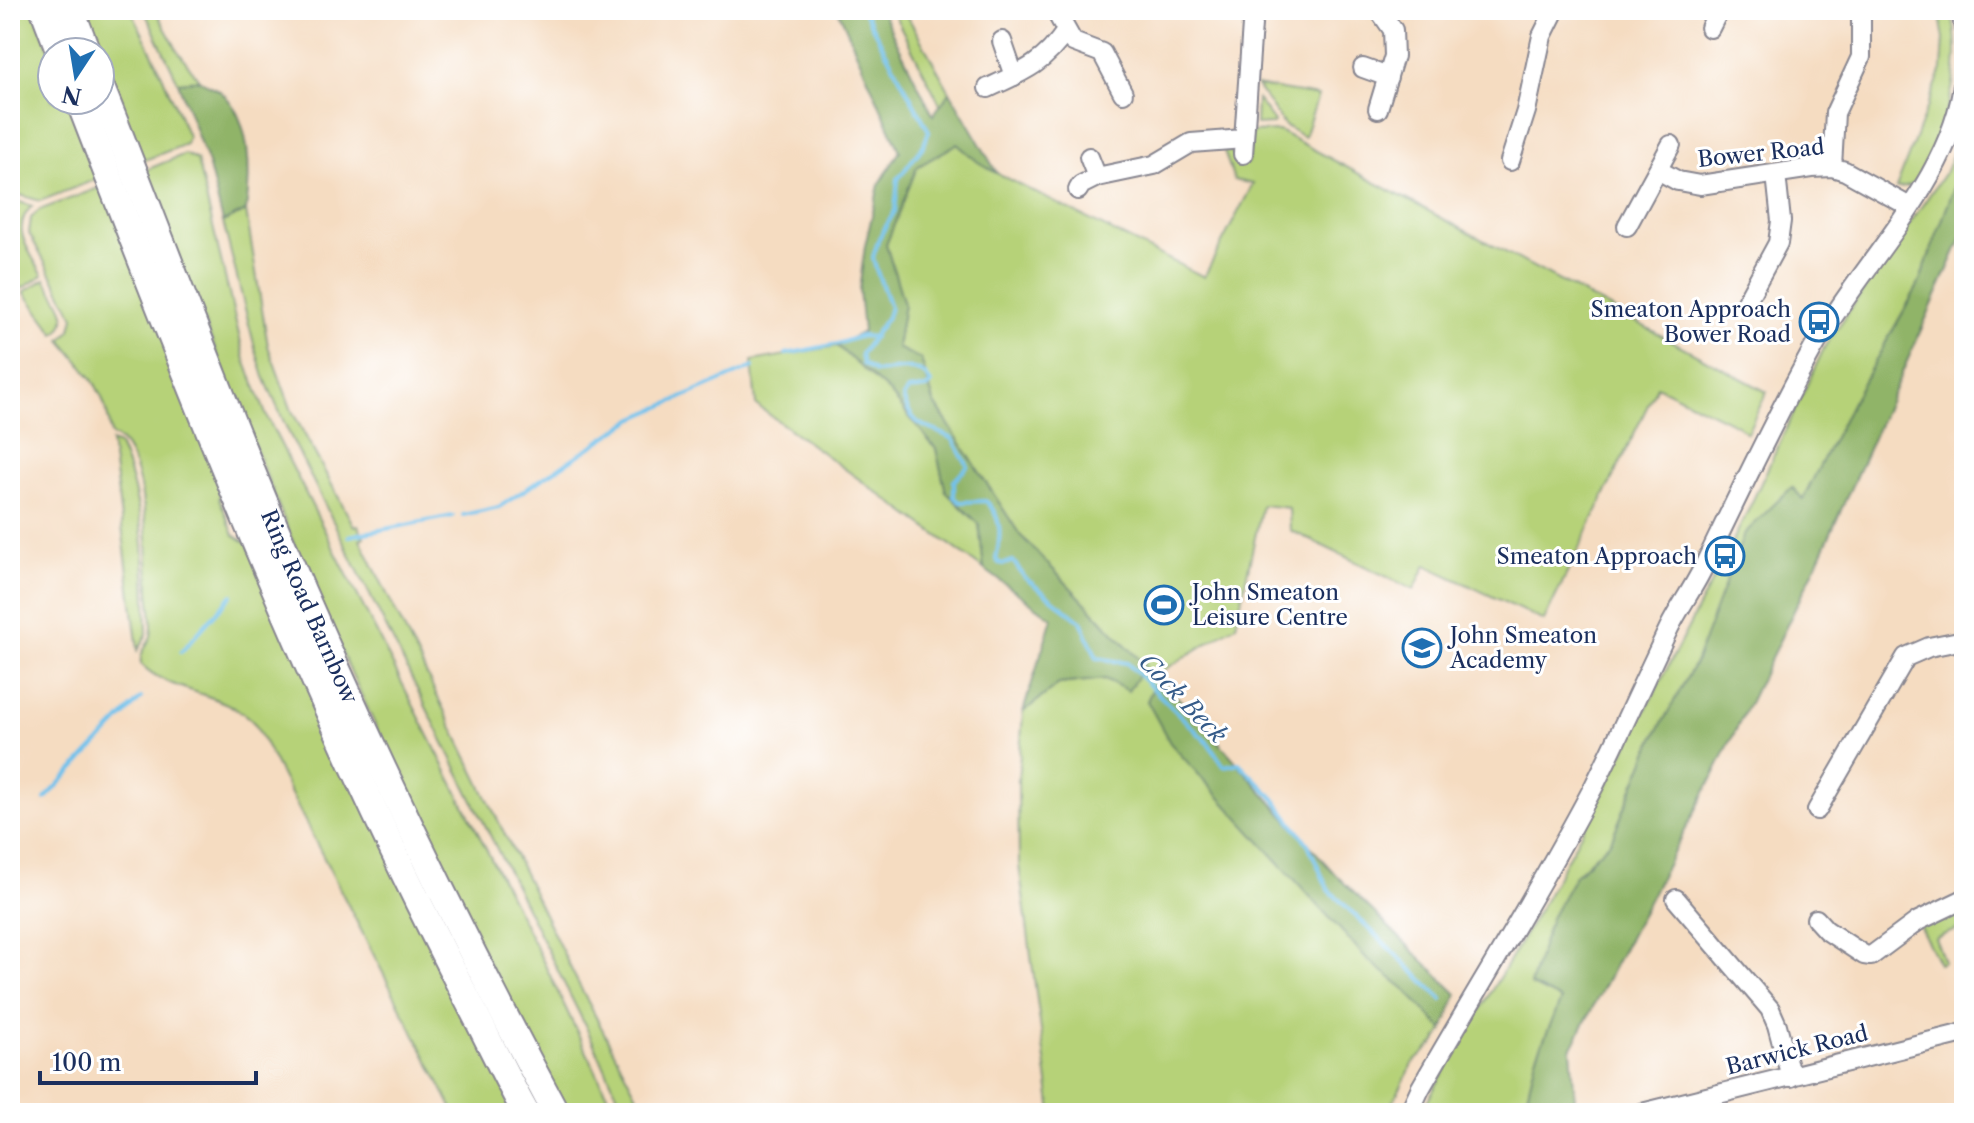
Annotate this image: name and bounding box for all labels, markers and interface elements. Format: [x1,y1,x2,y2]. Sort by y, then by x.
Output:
north arrow [36,36,116,116]
text: N [60,80,84,110]
street label: Bower Road [1696,133,1826,173]
place label: Smeaton Approach Bower Road [1591,296,1791,348]
bus stop icon: Smeaton Approach Bower Road [1798,301,1840,343]
street label: Ring Road Barnbow [255,505,364,708]
bus stop icon: Smeaton Approach [1704,535,1746,577]
place label: Smeaton Approach [1497,543,1697,570]
place label: John Smeaton Leisure Centre [1189,579,1348,631]
sports icon: John Smeaton Leisure Centre [1143,584,1185,626]
place label: John Smeaton Academy [1447,622,1597,674]
school or university icon: John Smeaton Academy [1401,627,1443,669]
water label: Cock Beck [1133,647,1233,749]
street label: Barwick Road [1723,1019,1871,1081]
scale bar [40,1035,256,1085]
text: 100 m [52,1048,121,1077]

